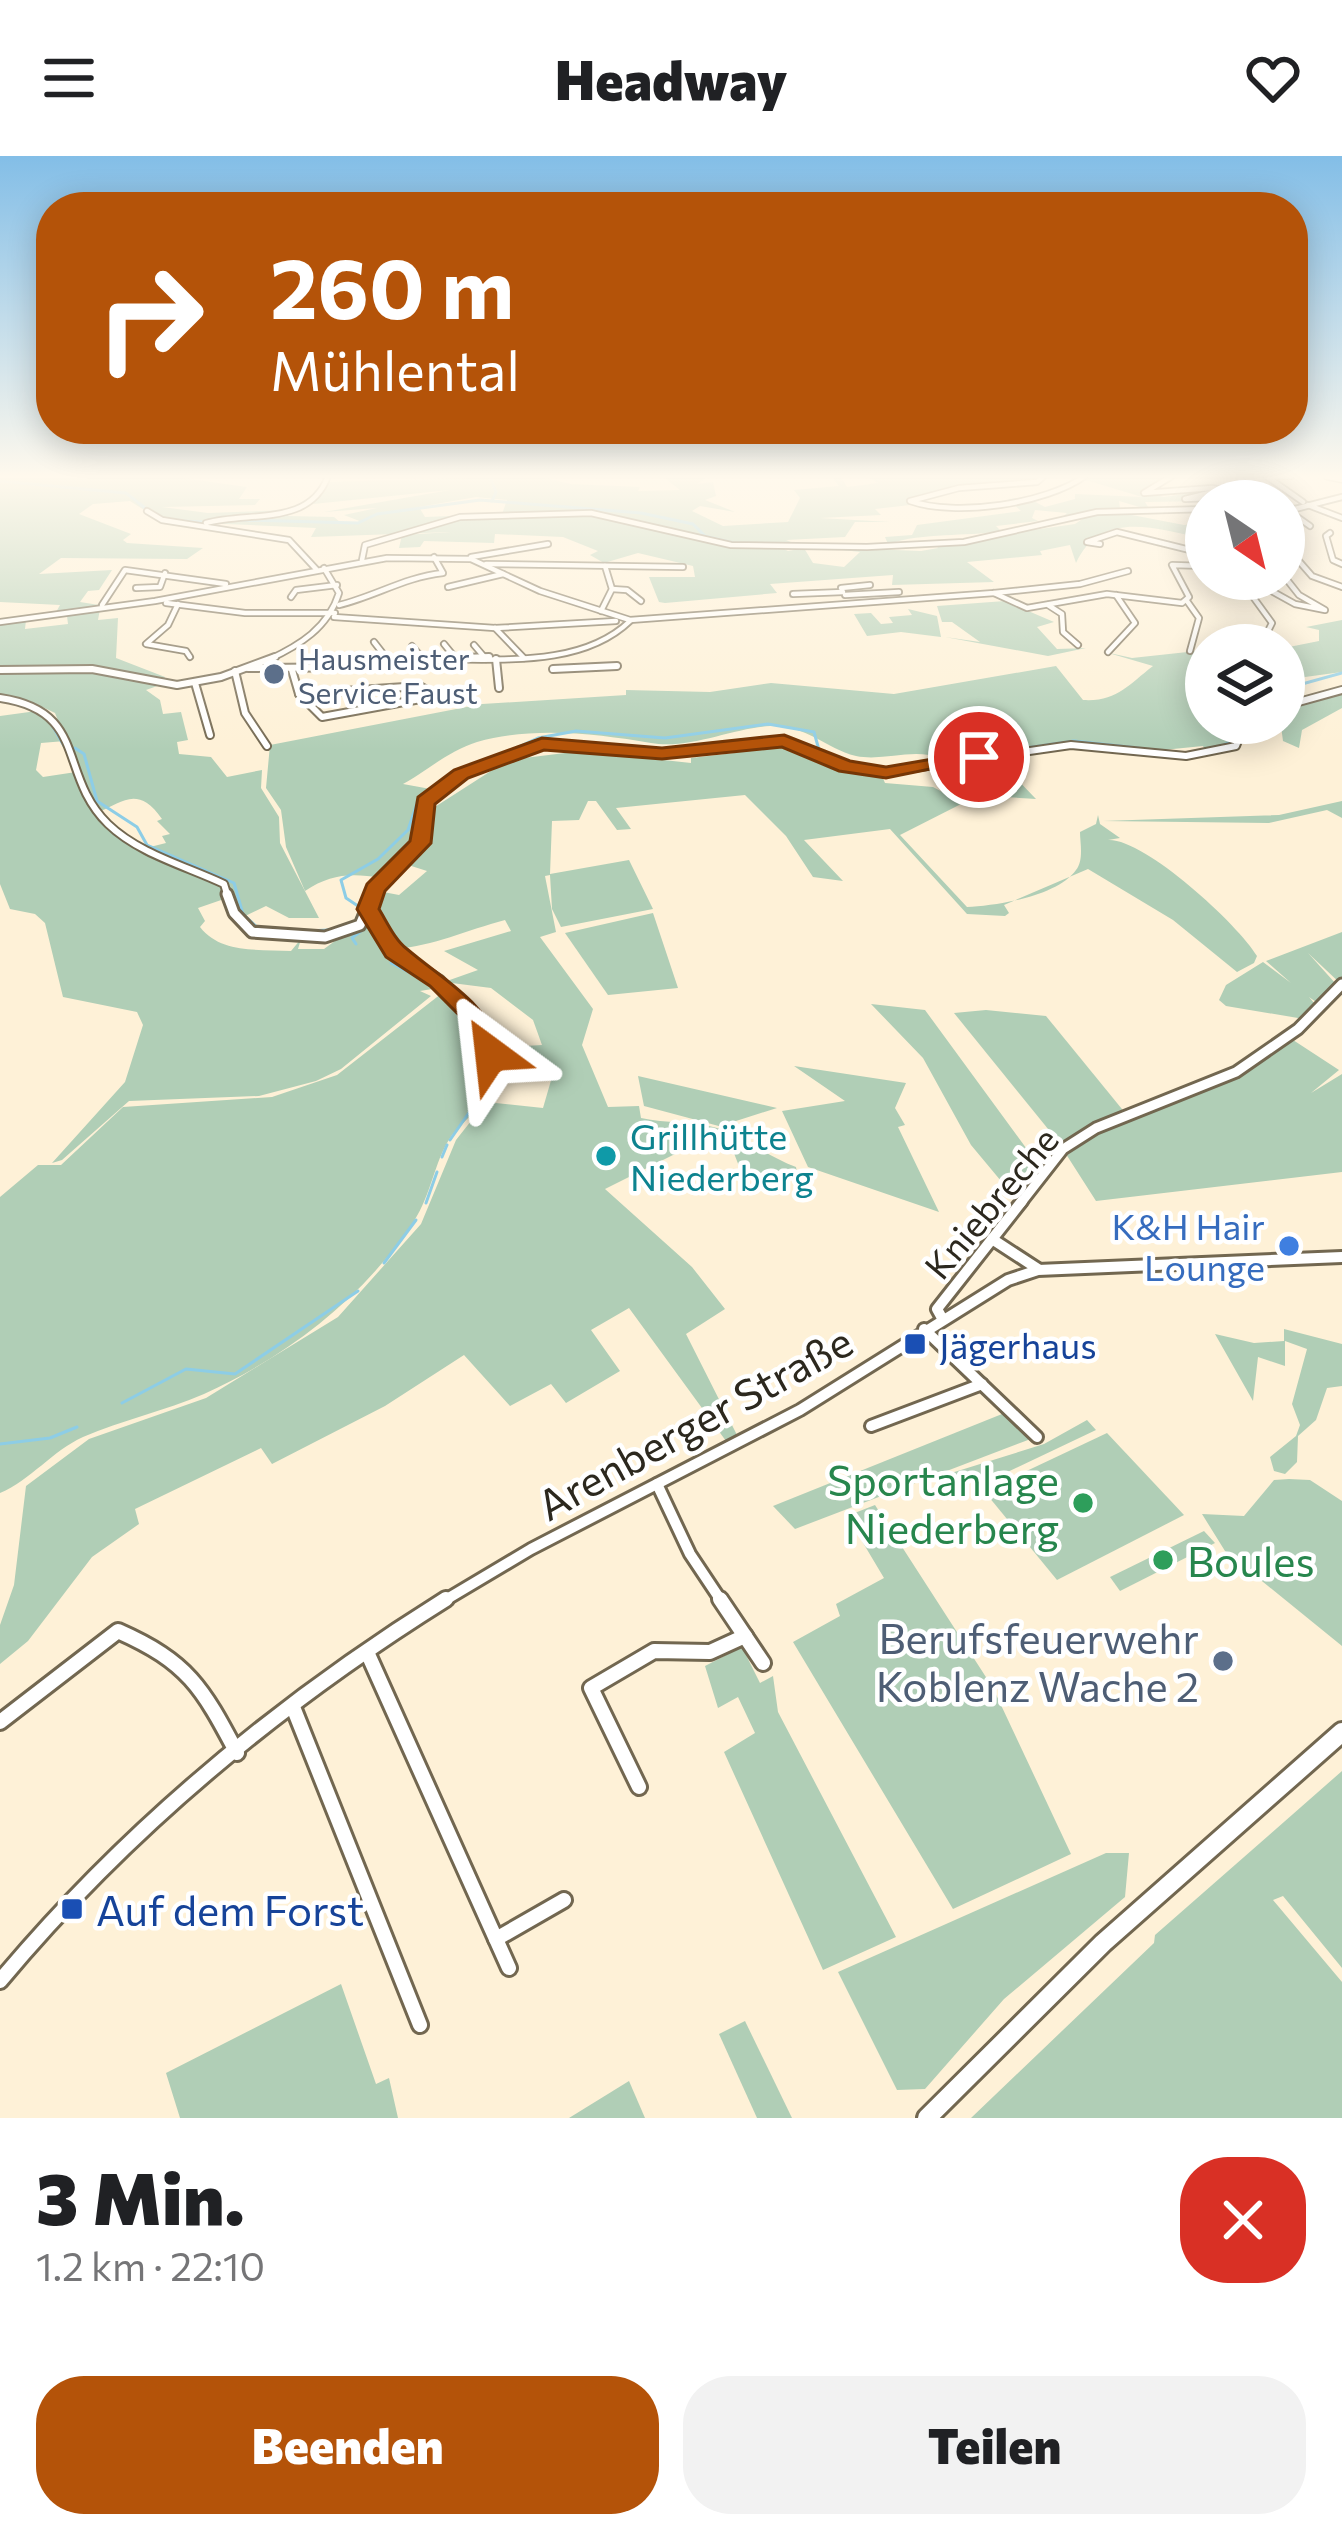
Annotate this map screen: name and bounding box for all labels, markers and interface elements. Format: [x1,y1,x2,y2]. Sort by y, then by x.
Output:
icon: menu [36,45,102,111]
text: Headway [555,45,787,111]
icon: heart [1240,45,1306,111]
text: 260 m [270,234,514,336]
icon: right [72,240,228,396]
text: Mühlental [270,336,520,402]
north arrow [1185,480,1305,600]
map controls [1185,480,1305,744]
button: layers [1185,624,1305,744]
place label: Hausmeister Service Faust [298,639,478,710]
marker: Hausmeister Service Faust [261,661,287,687]
pin [928,706,1030,808]
icon: arrive [946,724,1012,790]
position arrow [428,991,554,1117]
place label: Grillhütte Niederberg [630,1113,814,1198]
street label: Kniebreche [914,1117,1066,1287]
marker: Grillhütte Niederberg [593,1143,619,1169]
place label: K&H Hair Lounge [1112,1203,1265,1288]
marker: K&H Hair Lounge [1276,1233,1302,1259]
street label: Arenberger Straße [528,1314,860,1530]
place label: Jägerhaus [939,1322,1097,1366]
marker: Jägerhaus [902,1331,928,1357]
place label: Sportanlage Niederberg [827,1453,1059,1553]
marker: Sportanlage Niederberg [1070,1490,1096,1516]
place label: Boules [1187,1534,1315,1586]
marker: Boules [1150,1547,1176,1573]
place label: Berufsfeuerwehr Koblenz Wache 2 [876,1611,1199,1711]
marker: Berufsfeuerwehr Koblenz Wache 2 [1210,1648,1236,1674]
place label: Auf dem Forst [96,1883,364,1935]
marker: Auf dem Forst [59,1896,85,1922]
text: 3 Min. [36,2152,245,2240]
button: close [1180,2157,1306,2283]
text: 1.2 km · 22:10 [36,2241,265,2289]
button: Beenden [36,2376,659,2514]
button: Teilen [683,2376,1306,2514]

